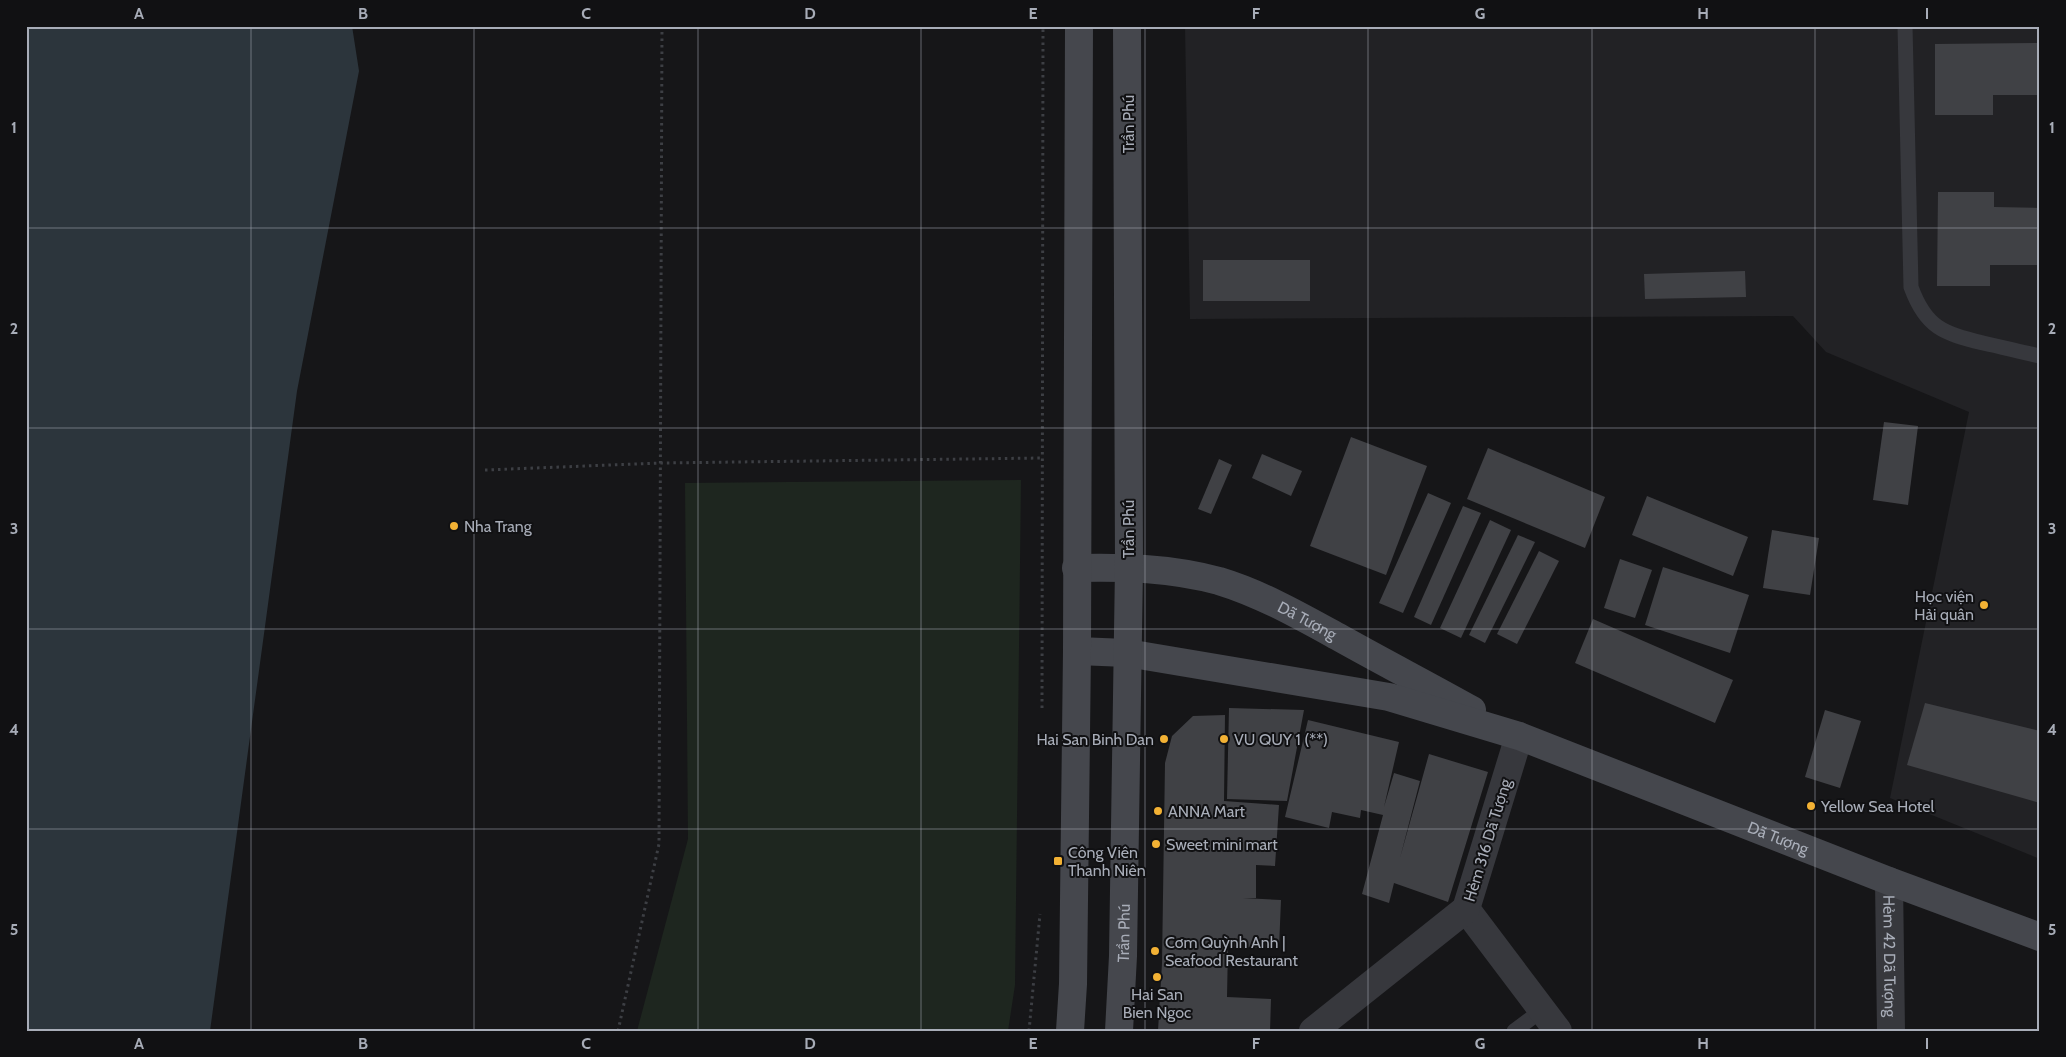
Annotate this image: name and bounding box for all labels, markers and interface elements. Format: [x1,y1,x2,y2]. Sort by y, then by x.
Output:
text: A [134,4,144,23]
text: B [358,4,368,23]
text: C [581,4,591,23]
text: D [804,4,816,23]
text: E [1028,4,1038,23]
text: F [1252,4,1261,23]
text: G [1475,4,1485,23]
text: H [1697,4,1709,23]
text: I [1925,4,1929,23]
street label: Trần Phú [1119,95,1138,153]
text: 1 [11,118,17,137]
text: 1 [2049,118,2055,137]
text: 2 [10,319,18,338]
text: 2 [2048,319,2056,338]
street label: Trần Phú [1119,500,1138,558]
place label: Nha Trang [464,517,533,536]
text: 3 [10,519,18,538]
text: 3 [2048,519,2056,538]
marker: Nha Trang [448,520,460,532]
place label: Học viện Hải quân [1914,587,1974,624]
street label: Dã Tượng [1275,597,1341,645]
marker: Học viện Hải quân [1978,599,1990,611]
text: 4 [9,720,19,739]
text: 4 [2047,720,2057,739]
place label: Hai San Binh Dan [1036,730,1154,749]
place label: VU QUY 1 (**) [1234,730,1328,749]
marker: Hai San Binh Dan [1158,733,1170,745]
marker: VU QUY 1 (**) [1218,733,1230,745]
street label: Hẻm 316 Dã Tượng [1460,775,1515,904]
place label: Yellow Sea Hotel [1820,797,1934,816]
marker: Yellow Sea Hotel [1805,800,1817,812]
place label: ANNA Mart [1168,802,1245,821]
marker: ANNA Mart [1152,805,1164,817]
street label: Dã Tượng [1745,818,1812,859]
place label: Sweet mini mart [1166,835,1278,854]
marker: Sweet mini mart [1150,838,1162,850]
place label: Công Viên Thanh Niên [1068,843,1146,880]
marker: Công Viên Thanh Niên [1052,855,1064,867]
street label: Hẻm 42 Dã Tượng [1879,895,1900,1018]
street label: Trần Phú [1114,904,1134,963]
text: 5 [10,920,18,939]
text: 5 [2048,920,2056,939]
place label: Cơm Quỳnh Anh | Seafood Restaurant [1165,933,1298,970]
marker: Cơm Quỳnh Anh | Seafood Restaurant [1149,945,1161,957]
marker: Hai San Bien Ngoc [1151,971,1163,983]
place label: Hai San Bien Ngoc [1123,985,1191,1022]
text: A [134,1034,144,1053]
text: B [358,1034,368,1053]
text: C [581,1034,591,1053]
text: D [804,1034,816,1053]
text: E [1028,1034,1038,1053]
text: F [1252,1034,1261,1053]
text: G [1475,1034,1485,1053]
text: H [1697,1034,1709,1053]
text: I [1925,1034,1929,1053]

